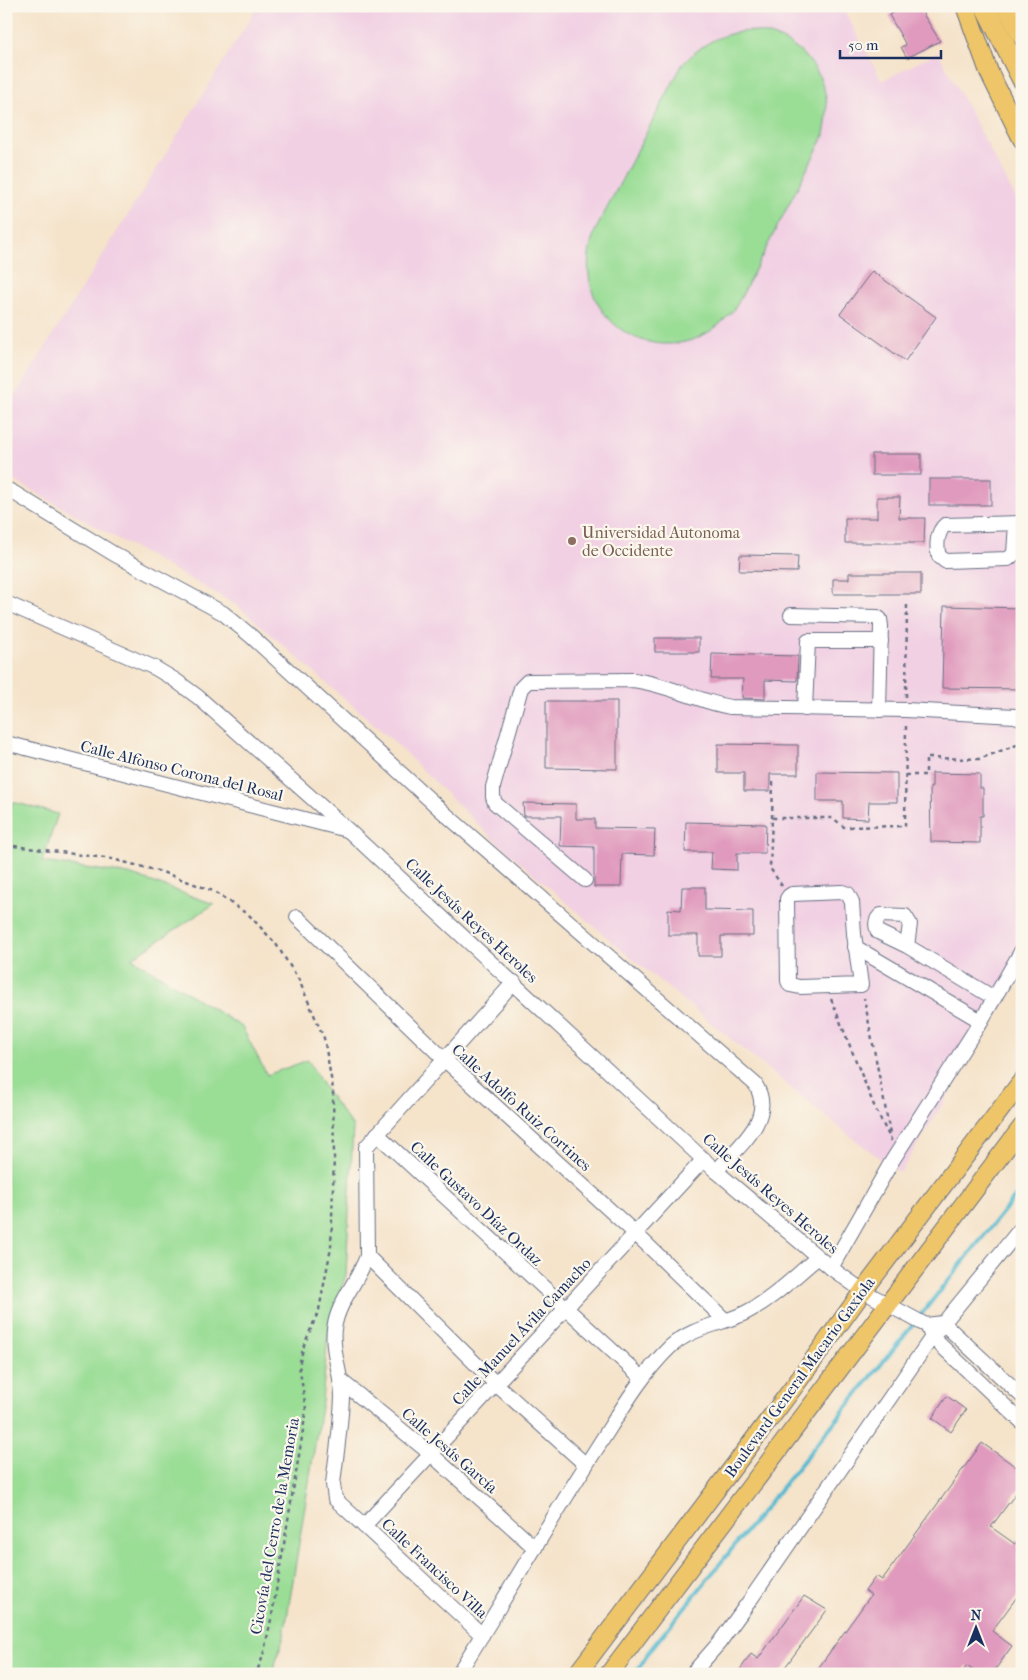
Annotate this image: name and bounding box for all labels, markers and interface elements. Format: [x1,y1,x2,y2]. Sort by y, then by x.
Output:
scale bar [840,28,942,60]
text: 50 m [848,36,879,54]
place label: Universidad Autonoma de Occidente [582,523,741,560]
marker: Universidad Autonoma de Occidente [566,535,578,547]
street label: Calle Alfonso Corona del Rosal [79,736,286,805]
street label: Calle Jesús Reyes Heroles [402,854,542,987]
street label: Calle Adolfo Ruiz Cortines [448,1040,595,1175]
street label: Calle Jesús Reyes Heroles [699,1129,843,1258]
street label: Calle Gustavo Díaz Ordaz [407,1137,547,1270]
street label: Calle Manuel Ávila Camacho [447,1253,595,1409]
street label: Boulevard General Macario Gaxiola [720,1273,879,1481]
street label: Calle Jesús García [398,1404,502,1498]
street label: Cicovía del Cerro de la Memoria [246,1416,303,1636]
street label: Calle Francisco Villa [378,1514,492,1623]
north arrow [950,1602,1000,1652]
text: N [971,1607,982,1624]

